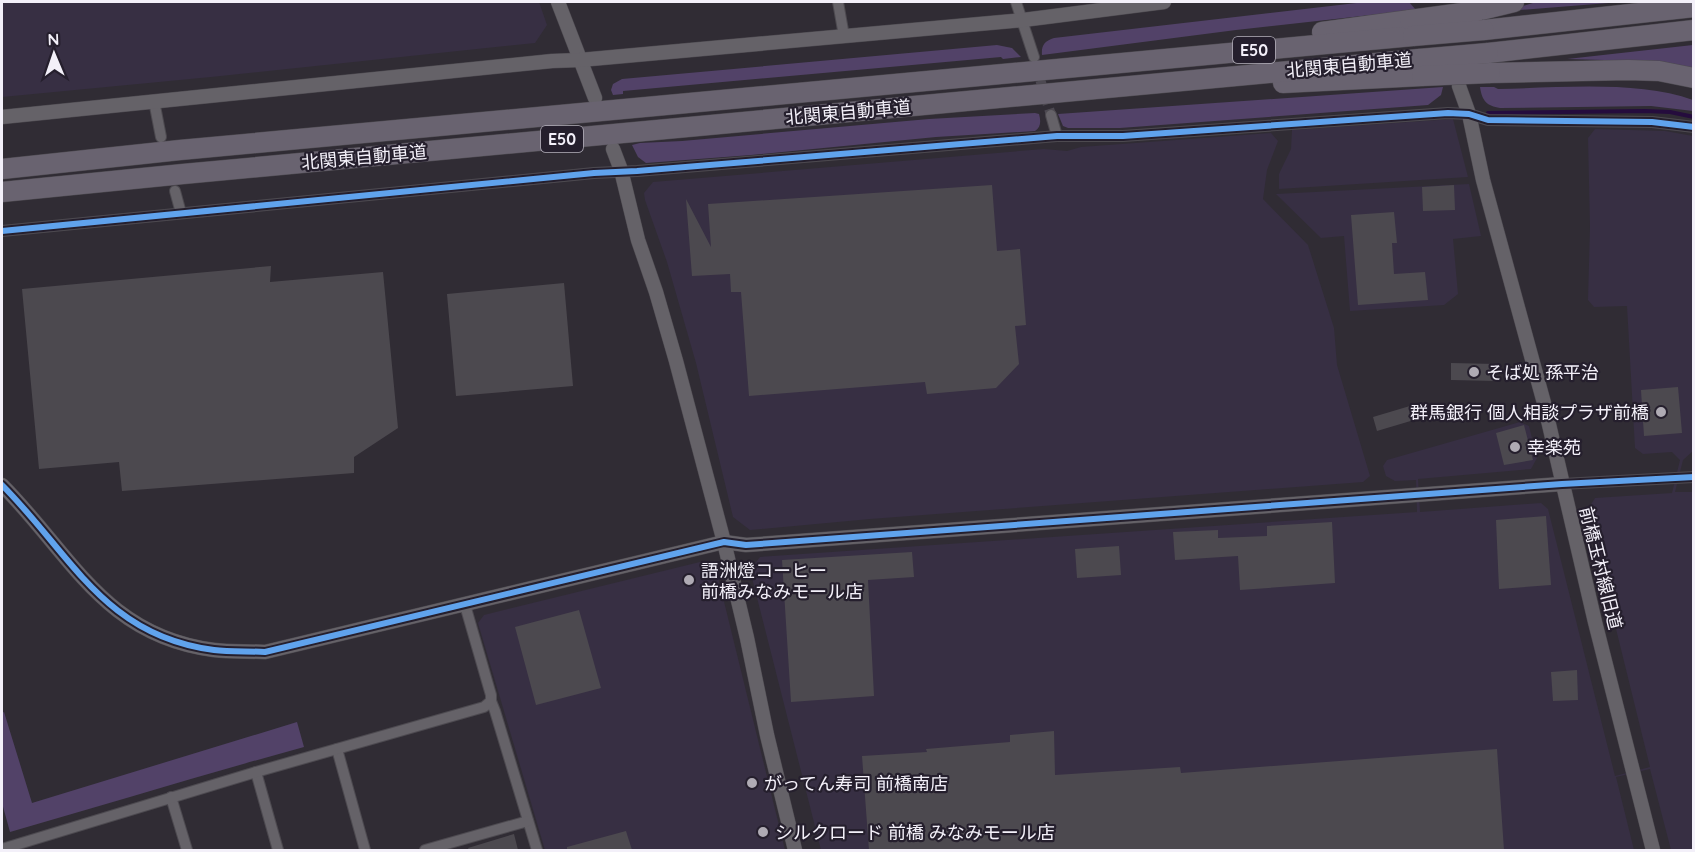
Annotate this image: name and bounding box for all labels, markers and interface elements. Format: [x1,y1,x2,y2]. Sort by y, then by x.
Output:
north arrow [24,24,84,84]
text: N [47,29,60,49]
road number: E50 [1233,37,1275,63]
street label: 北関東自動車道 [1285,48,1413,82]
street label: 北関東自動車道 [784,95,912,129]
road number: E50 [541,126,583,152]
street label: 北関東自動車道 [300,140,428,174]
place label: そば処 孫平治 [1486,361,1599,384]
marker: そば処 孫平治 [1467,365,1481,379]
place label: 群馬銀行 個人相談プラザ前橋 [1410,401,1649,424]
marker: 群馬銀行 個人相談プラザ前橋 [1654,405,1668,419]
place label: 幸楽苑 [1527,436,1581,459]
marker: 幸楽苑 [1508,440,1522,454]
street label: 前橋玉村線旧道 [1575,504,1627,632]
place label: 語洲燈コーヒー 前橋みなみモール店 [701,559,863,603]
marker: 語洲燈コーヒー 前橋みなみモール店 [682,573,696,587]
place label: がってん寿司 前橋南店 [764,772,948,795]
marker: がってん寿司 前橋南店 [745,776,759,790]
place label: シルクロード 前橋 みなみモール店 [775,821,1055,844]
marker: シルクロード 前橋 みなみモール店 [756,825,770,839]

